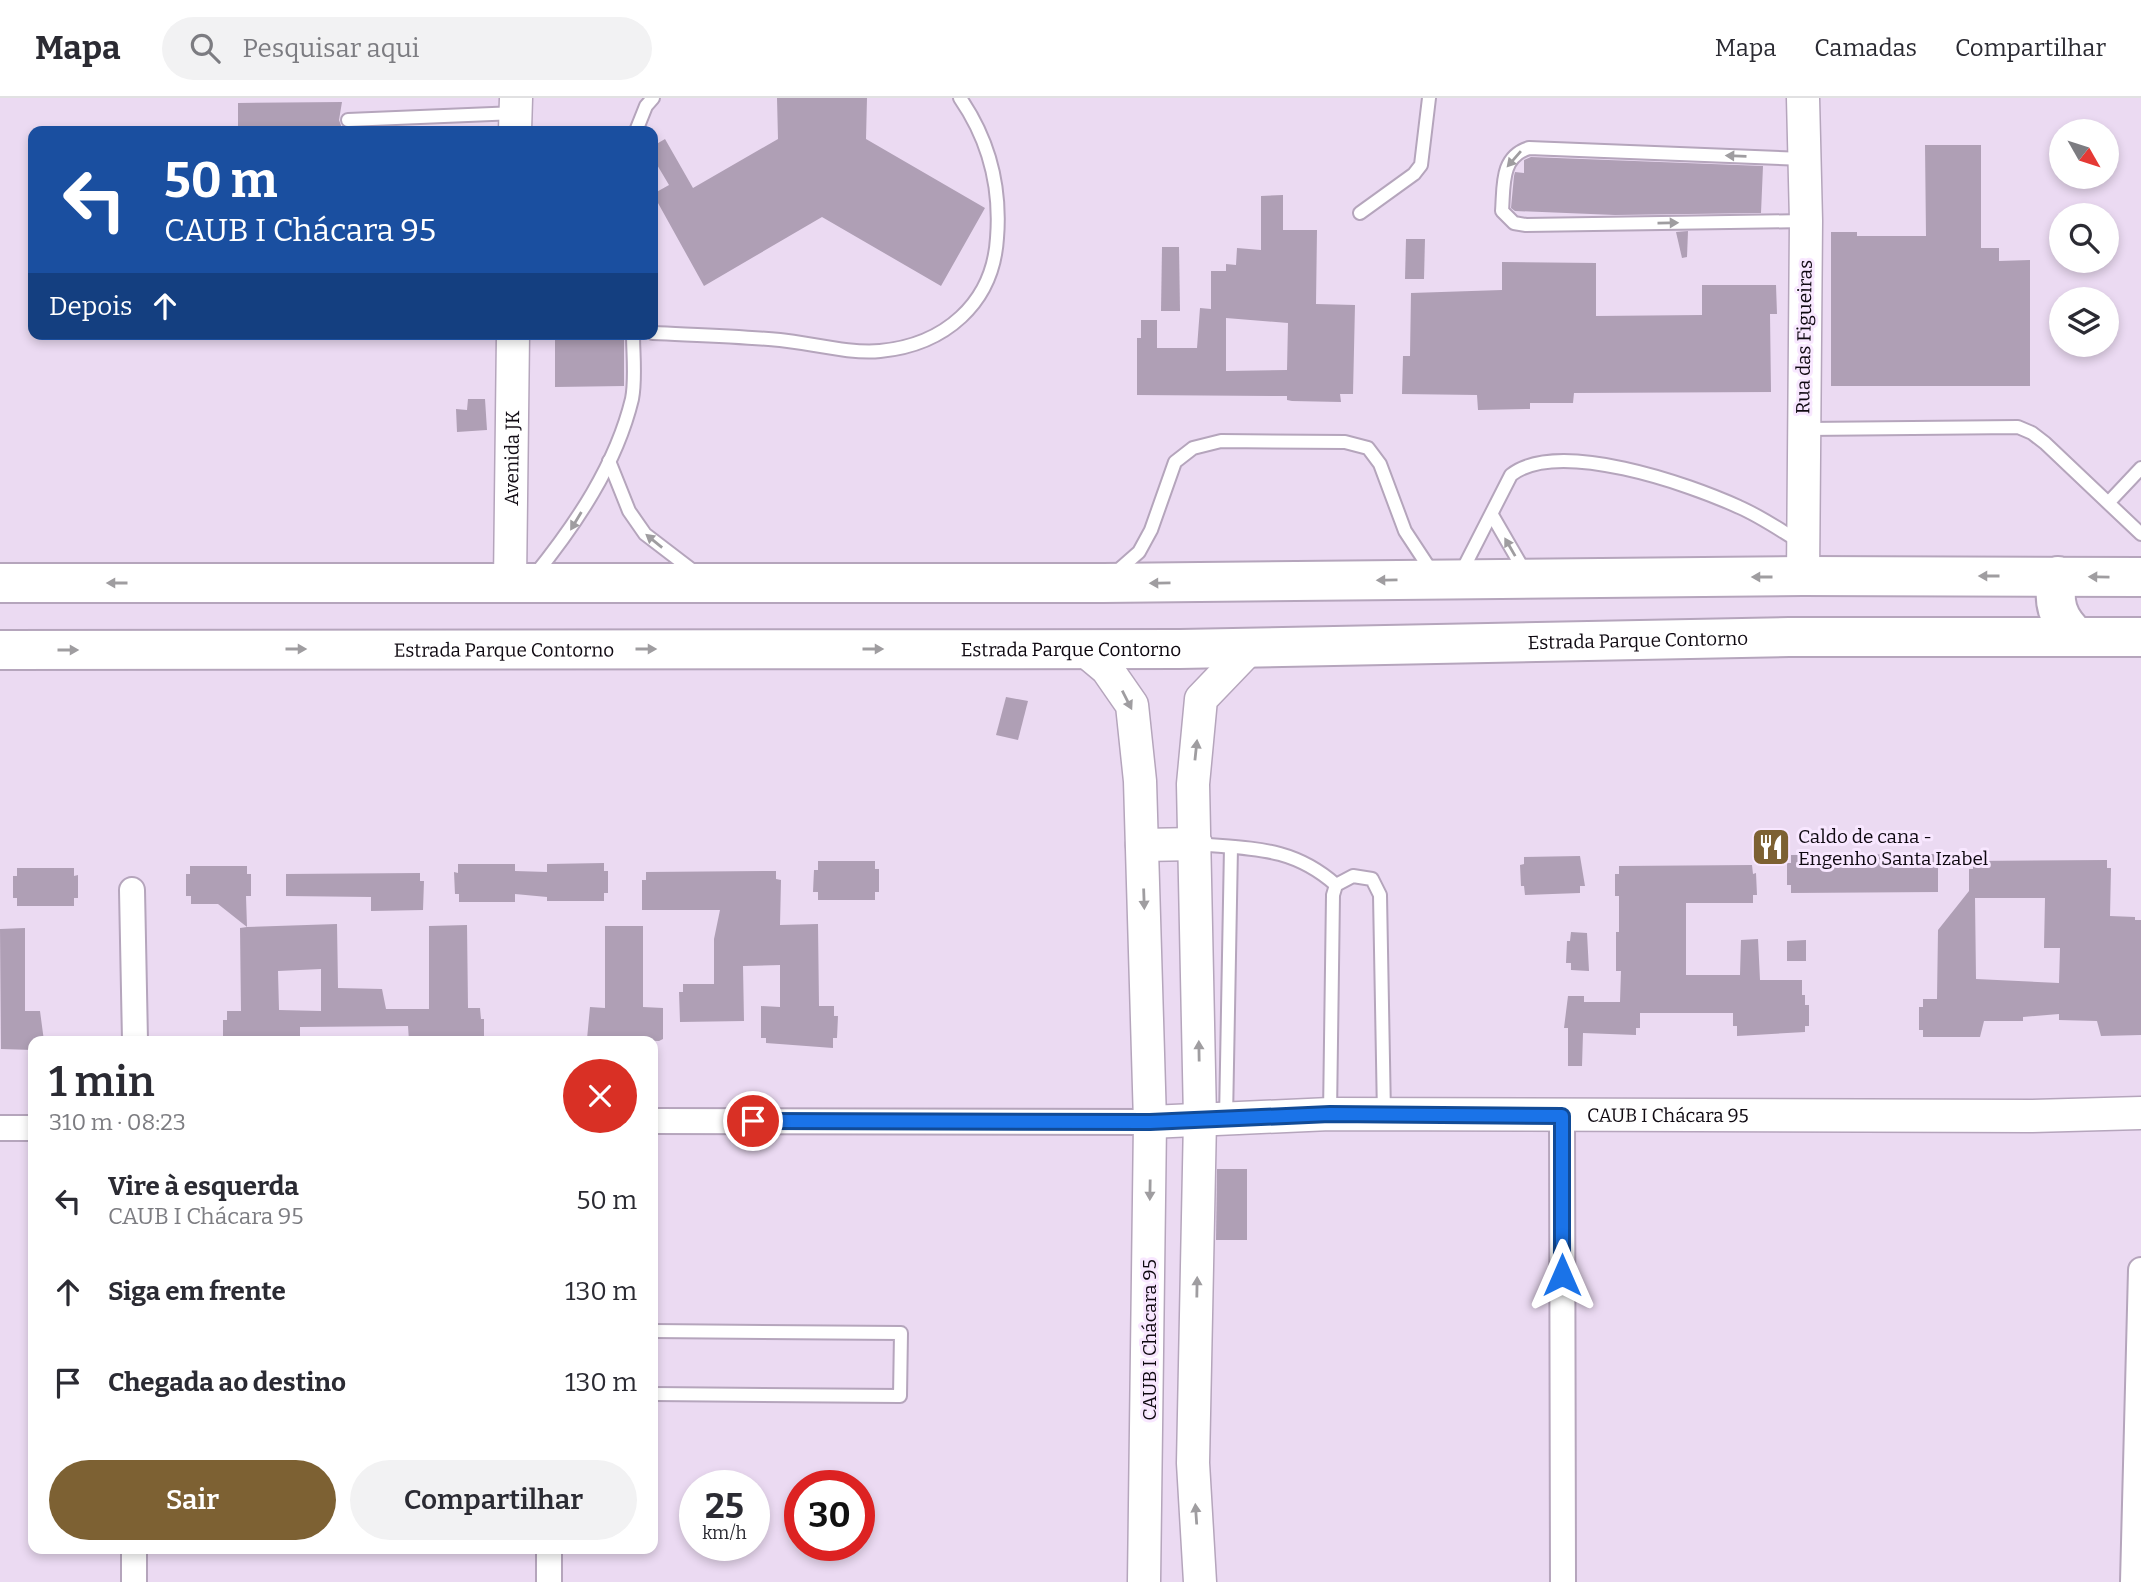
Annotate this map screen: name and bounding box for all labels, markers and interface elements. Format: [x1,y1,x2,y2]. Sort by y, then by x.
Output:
search box [162,17,652,80]
text: Mapa [35,28,120,68]
icon: search [186,29,224,67]
text: Pesquisar aqui [242,33,420,64]
text: Mapa [1715,34,1776,62]
text: Camadas [1814,34,1917,62]
text: Compartilhar [1955,34,2106,62]
north arrow [2049,119,2119,189]
map controls [2049,119,2119,357]
one-way arrow [1506,150,1521,168]
text: 50 m [164,151,277,210]
one-way arrow [1725,151,1747,162]
icon: left [49,154,140,245]
button: search [2049,203,2119,273]
text: CAUB I Chácara 95 [164,211,436,249]
one-way arrow [1657,217,1679,228]
street label: Rua das Figueiras [1791,260,1817,414]
icon: ahead [146,287,184,325]
button: layers [2049,287,2119,357]
text: Depois [49,291,132,322]
street label: Avenida JK [499,410,524,506]
one-way arrow [570,511,583,530]
one-way arrow [645,534,662,549]
one-way arrow [1504,537,1516,556]
one-way arrow [1978,570,2000,582]
one-way arrow [1751,571,1773,583]
one-way arrow [2088,571,2110,582]
one-way arrow [1376,574,1398,586]
one-way arrow [105,577,127,589]
one-way arrow [1149,577,1171,589]
street label: Estrada Parque Contorno [1527,626,1748,654]
street label: Estrada Parque Contorno [961,637,1181,661]
street label: Estrada Parque Contorno [394,638,614,661]
one-way arrow [285,643,307,655]
one-way arrow [635,643,657,655]
one-way arrow [862,643,884,655]
one-way arrow [57,644,79,656]
one-way arrow [1121,690,1132,710]
one-way arrow [1191,739,1202,761]
place label: Caldo de cana - Engenho Santa Izabel [1798,825,1988,870]
restaurant icon: Caldo de cana - Engenho Santa Izabel [1750,826,1792,868]
one-way arrow [1138,888,1149,910]
one-way arrow [1193,1040,1205,1062]
text: 1 min [49,1057,155,1107]
button: close [563,1059,637,1133]
pin [723,1091,783,1151]
icon: arrive [734,1102,772,1140]
street label: CAUB I Chácara 95 [1587,1103,1749,1127]
text: 310 m · 08:23 [49,1108,186,1136]
text: Vire à esquerda [108,1171,299,1202]
one-way arrow [1144,1180,1155,1202]
icon: left [49,1182,87,1220]
text: 50 m [576,1185,637,1216]
text: CAUB I Chácara 95 [108,1202,304,1230]
position arrow [1525,1238,1599,1312]
street label: CAUB I Chácara 95 [1138,1259,1161,1421]
icon: ahead [49,1273,87,1311]
one-way arrow [1191,1275,1203,1297]
text: Siga em frente [108,1276,286,1307]
text: 130 m [565,1276,637,1307]
icon: arrive [49,1364,87,1402]
text: Chegada ao destino [108,1367,346,1398]
text: 130 m [565,1367,637,1398]
button: Sair [49,1460,336,1540]
button: Compartilhar [350,1460,637,1540]
speed limit sign: 30 [784,1470,875,1561]
text: 25 [705,1485,744,1527]
one-way arrow [1190,1503,1201,1525]
text: km/h [702,1522,747,1544]

